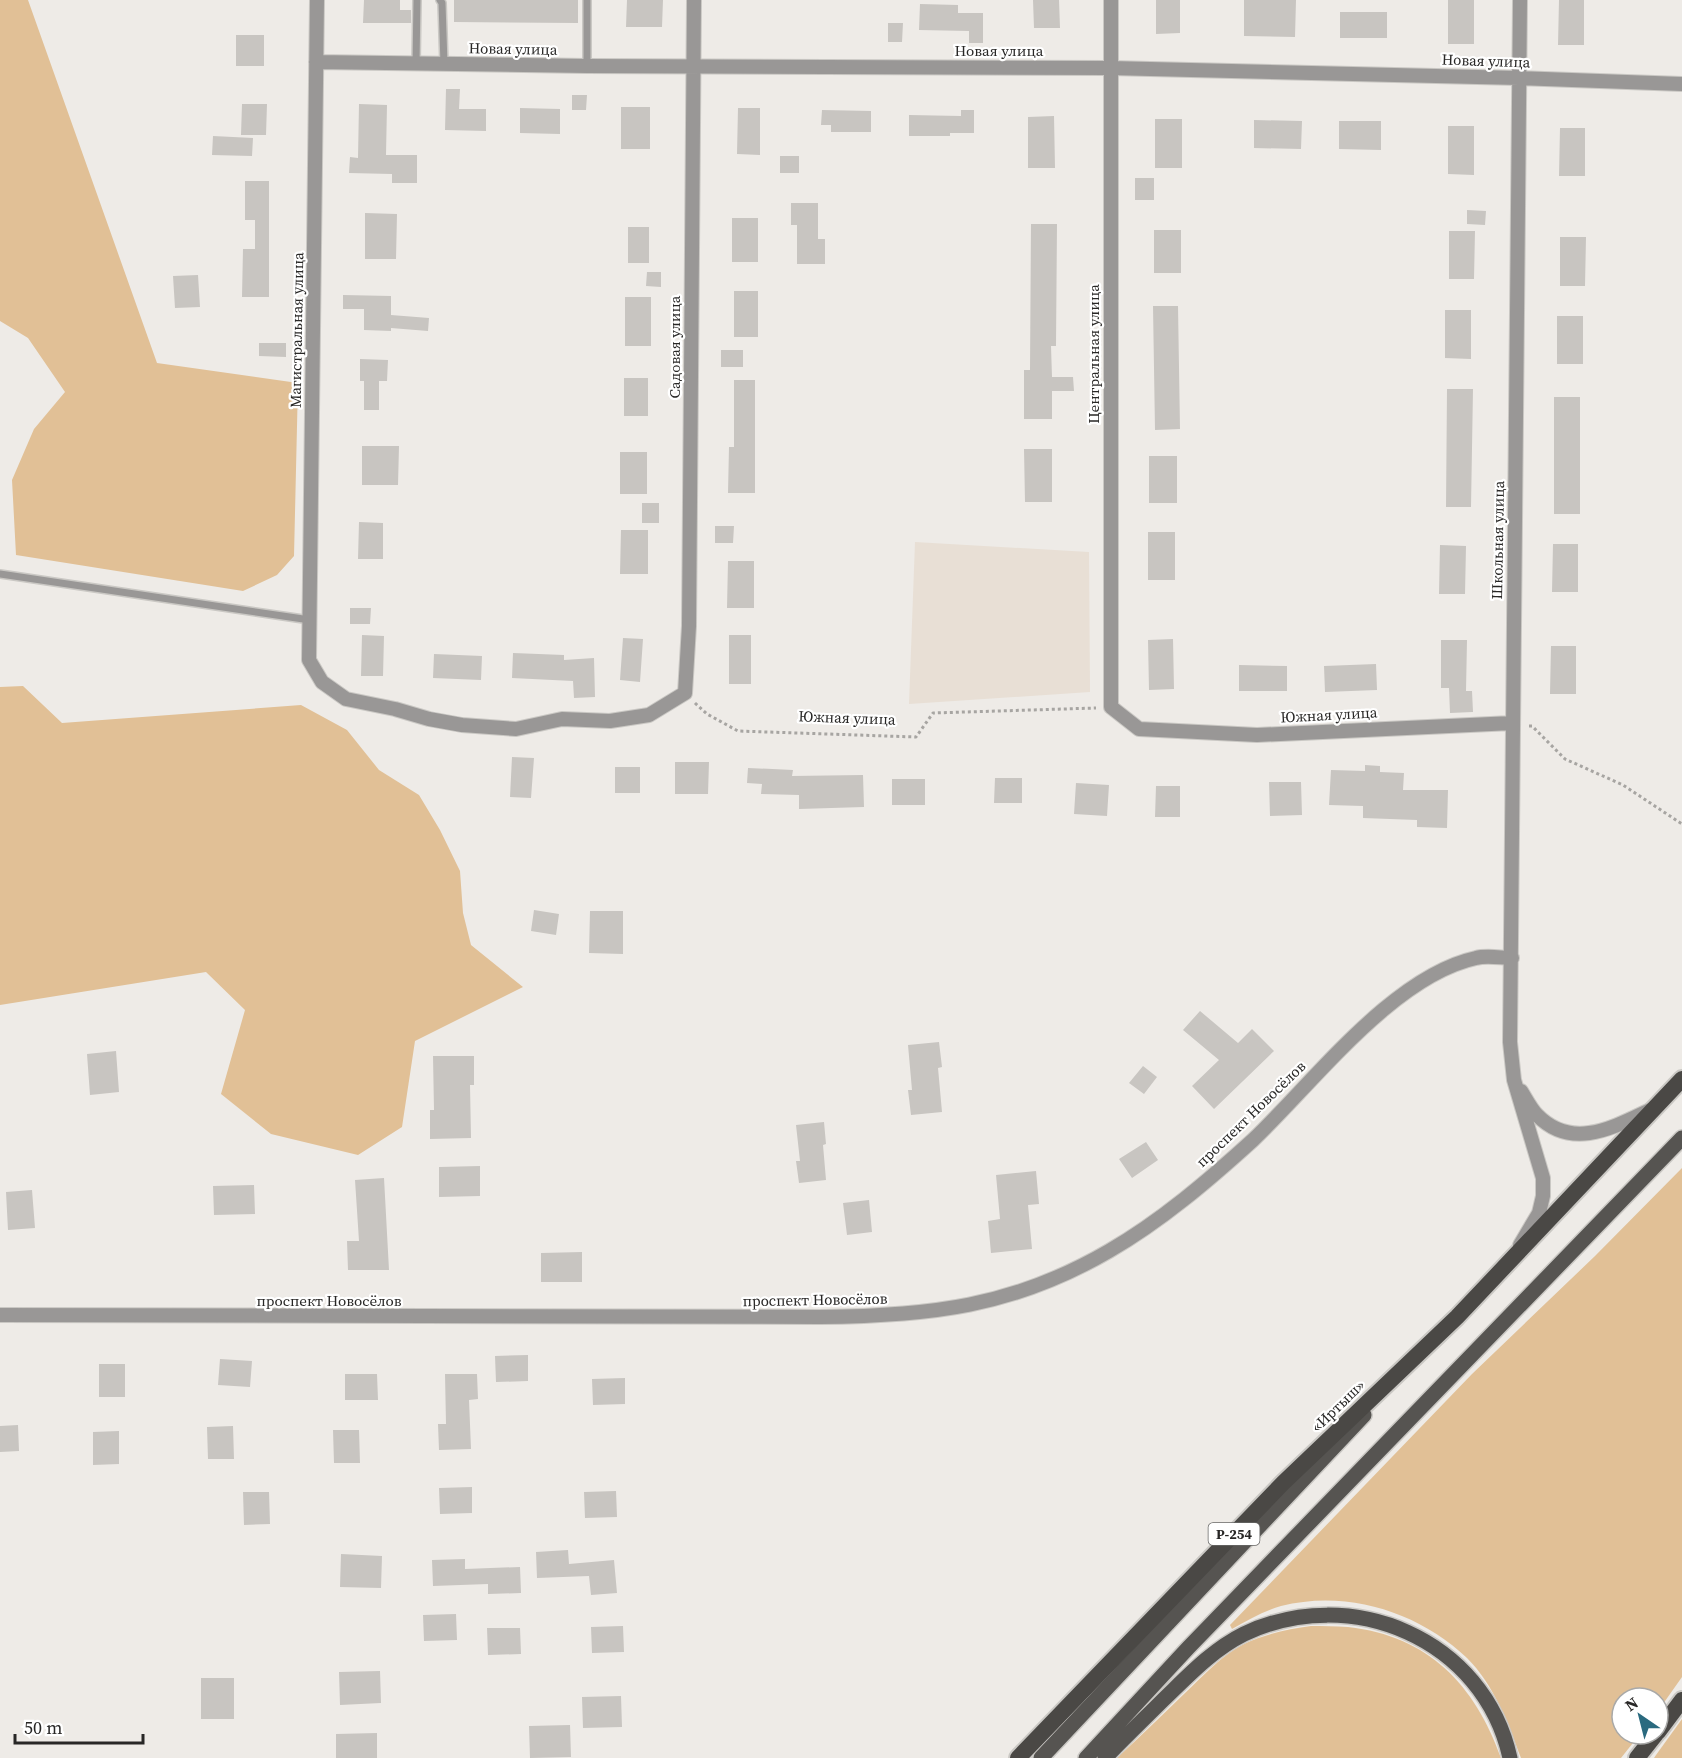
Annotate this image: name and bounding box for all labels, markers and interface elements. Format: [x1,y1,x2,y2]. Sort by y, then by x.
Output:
street label: Новая улица [468,37,558,60]
street label: Новая улица [955,40,1044,61]
street label: Новая улица [1441,48,1531,73]
street label: Магистральная улица [285,252,308,408]
street label: Центральная улица [1083,284,1104,424]
street label: Садовая улица [664,295,685,398]
street label: Школьная улица [1486,480,1509,599]
street label: Южная улица [1280,701,1378,728]
street label: Южная улица [798,705,896,730]
street label: проспект Новосёлов [1191,1056,1310,1172]
street label: проспект Новосёлов [742,1288,888,1311]
street label: проспект Новосёлов [257,1290,402,1311]
street label: «Иртыш» [1306,1375,1369,1436]
road number: Р-254 [1208,1523,1260,1545]
north arrow [1610,1686,1670,1746]
text: N [1620,1691,1643,1716]
scale bar [15,1707,142,1745]
text: 50 m [24,1715,62,1740]

